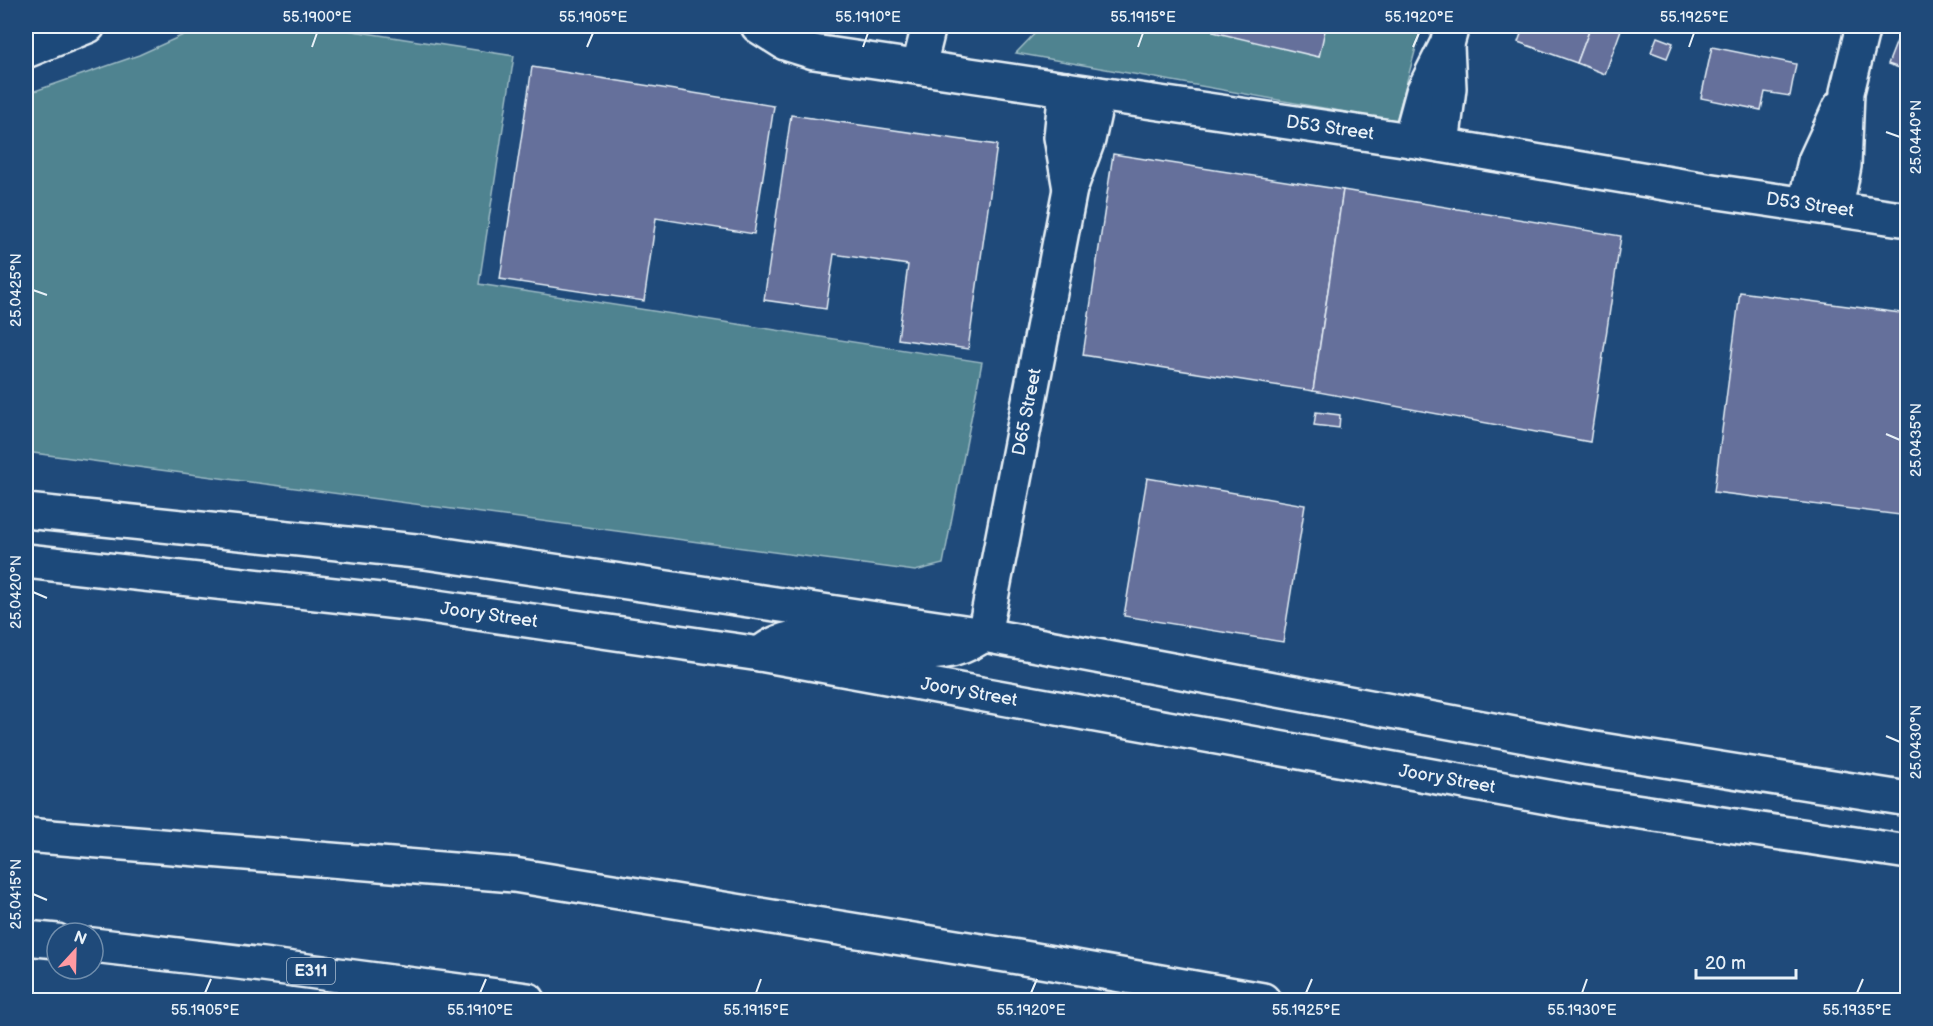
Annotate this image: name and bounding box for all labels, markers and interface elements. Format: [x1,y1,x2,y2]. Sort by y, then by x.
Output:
text: 55.1900°E [282,8,352,27]
text: 55.1905°E [559,8,627,27]
text: 55.1910°E [835,8,901,27]
text: 55.1915°E [1110,8,1176,27]
text: 55.1920°E [1384,8,1454,27]
text: 55.1925°E [1660,8,1728,27]
text: 25.0440°N [1907,100,1926,174]
street label: D53 Street [1285,111,1376,145]
street label: D53 Street [1765,188,1856,222]
text: 25.0425°N [7,253,26,327]
street label: D65 Street [1008,366,1046,457]
text: 25.0435°N [1907,403,1926,477]
text: 25.0420°N [7,555,26,629]
street label: Joory Street [439,598,539,632]
street label: Joory Street [919,673,1019,711]
text: 25.0430°N [1907,705,1926,779]
street label: Joory Street [1397,760,1497,798]
text: 25.0415°N [7,859,26,929]
north arrow [45,921,105,981]
text: N [71,927,89,950]
scale bar [1696,942,1796,980]
text: 20 m [1705,953,1746,974]
road number: E311 [287,958,335,984]
text: 55.1905°E [171,1001,239,1020]
text: 55.1910°E [447,1001,513,1020]
text: 55.1915°E [723,1001,789,1020]
text: 55.1920°E [996,1001,1066,1020]
text: 55.1925°E [1272,1001,1340,1020]
text: 55.1930°E [1547,1001,1617,1020]
text: 55.1935°E [1822,1001,1892,1020]

